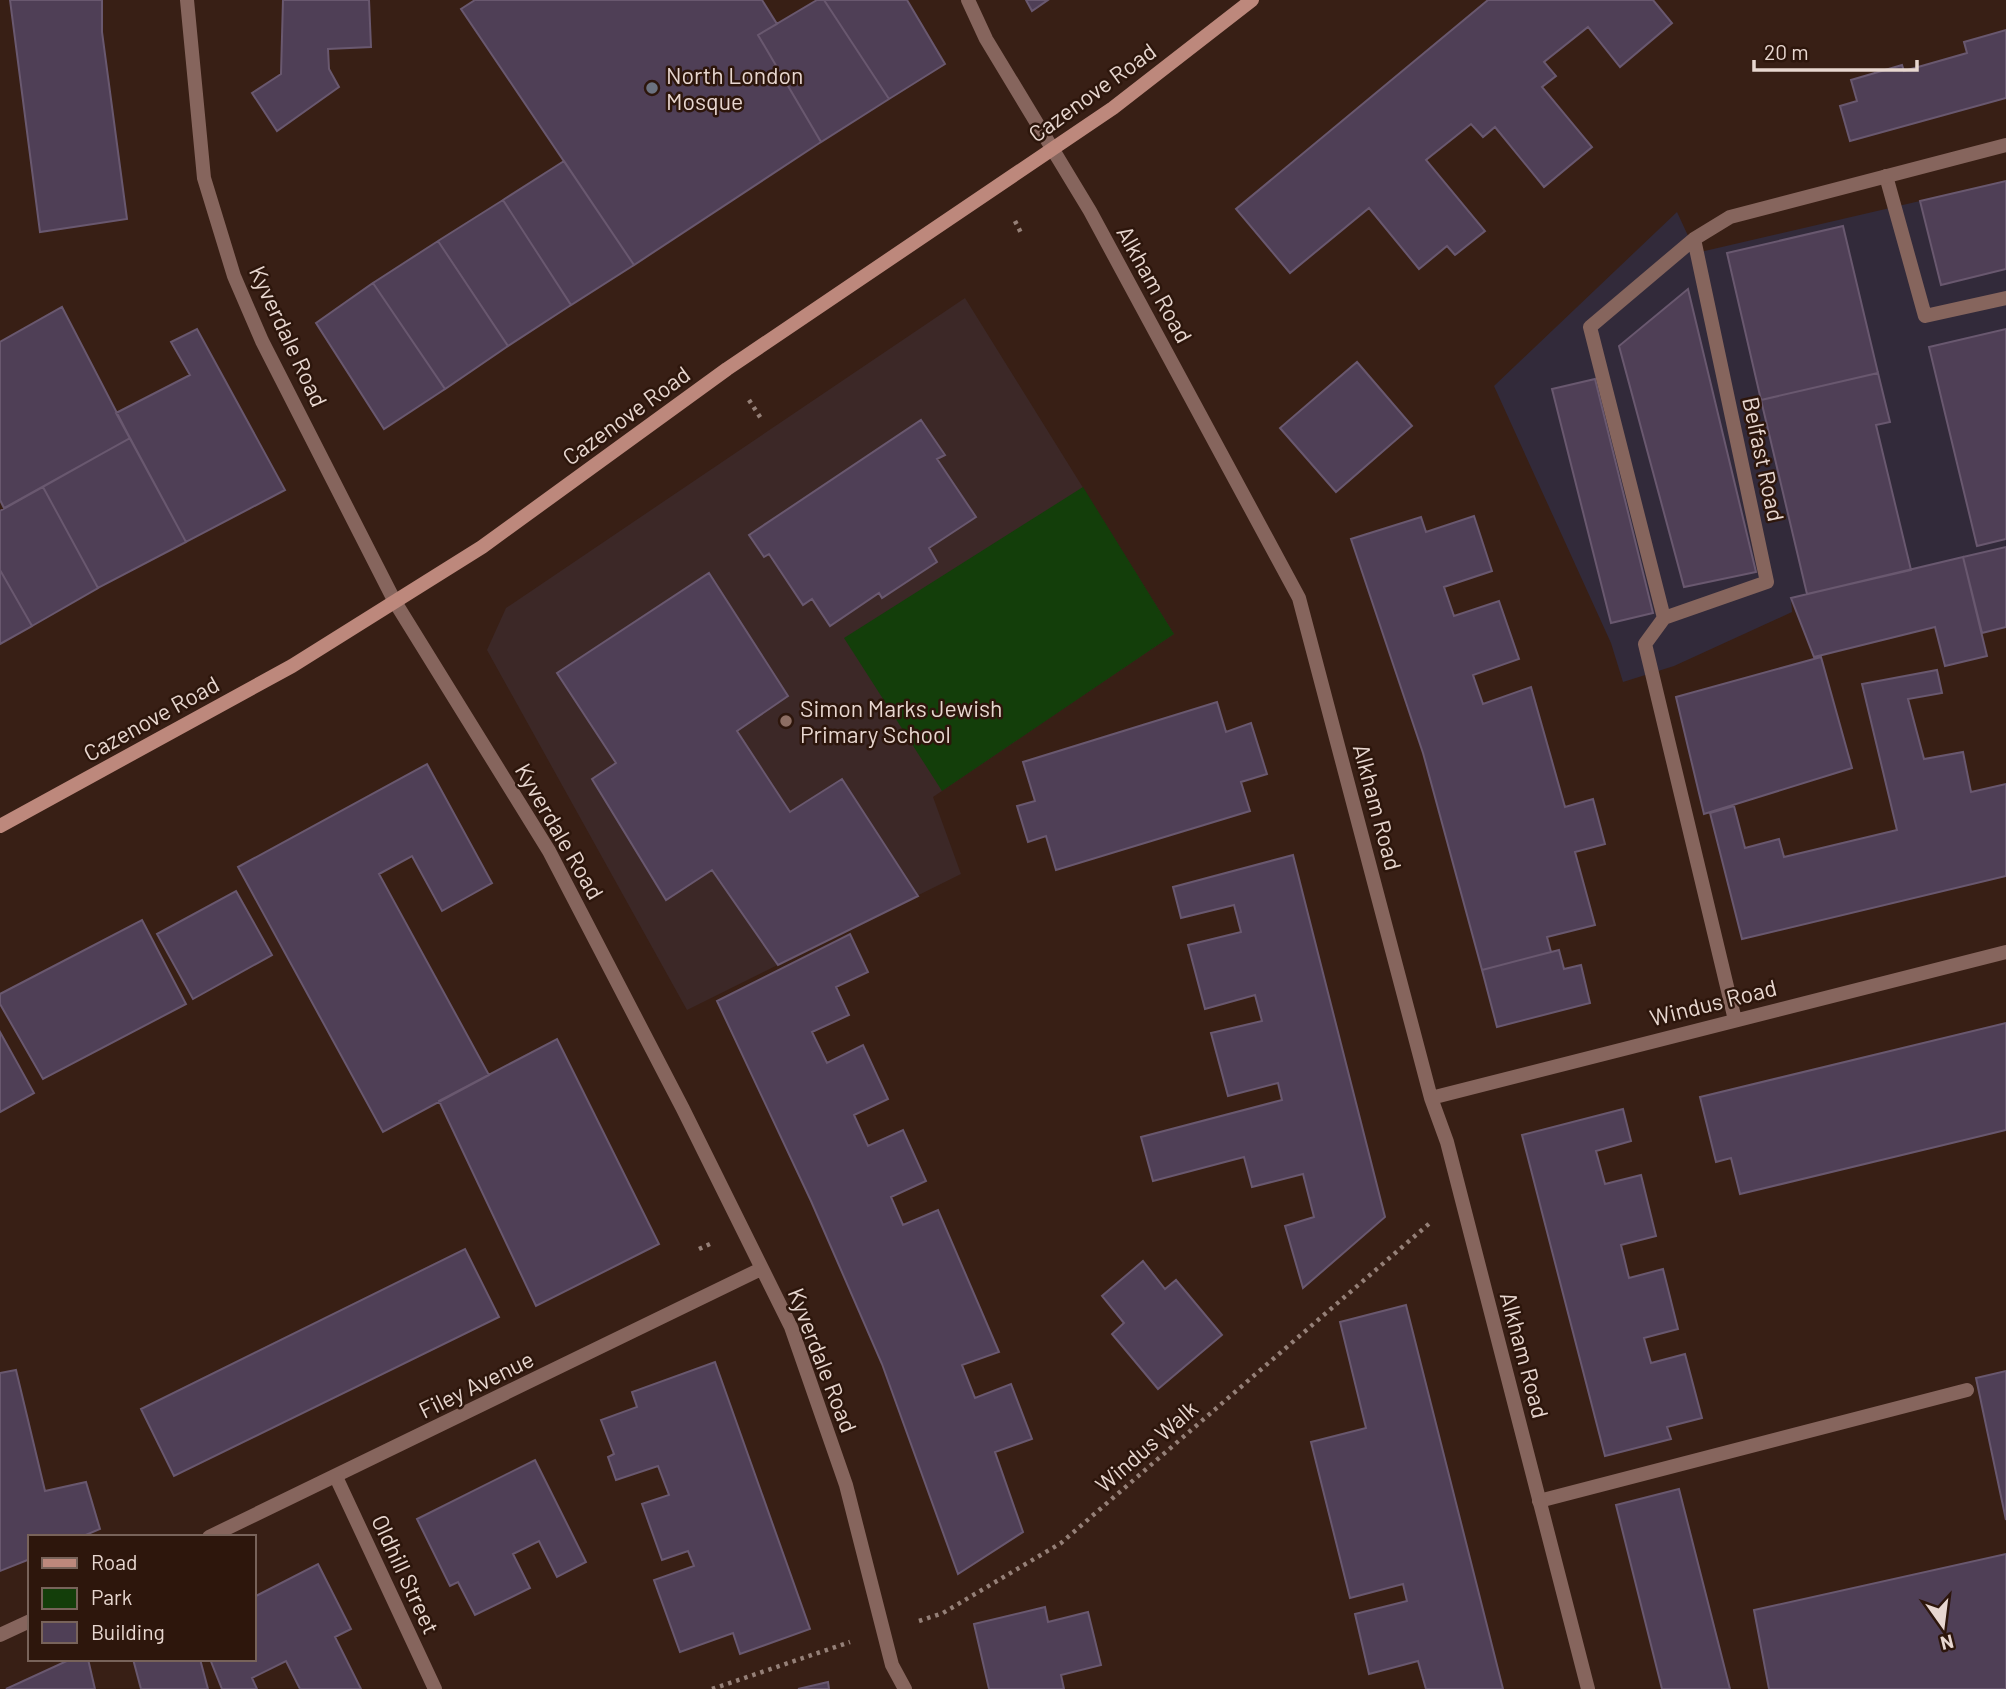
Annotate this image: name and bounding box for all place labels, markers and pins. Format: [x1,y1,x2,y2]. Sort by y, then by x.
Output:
place label: North London Mosque [666,61,803,115]
marker: North London Mosque [644,80,660,96]
place label: Simon Marks Jewish Primary School [800,694,1003,748]
marker: Simon Marks Jewish Primary School [778,713,794,729]

